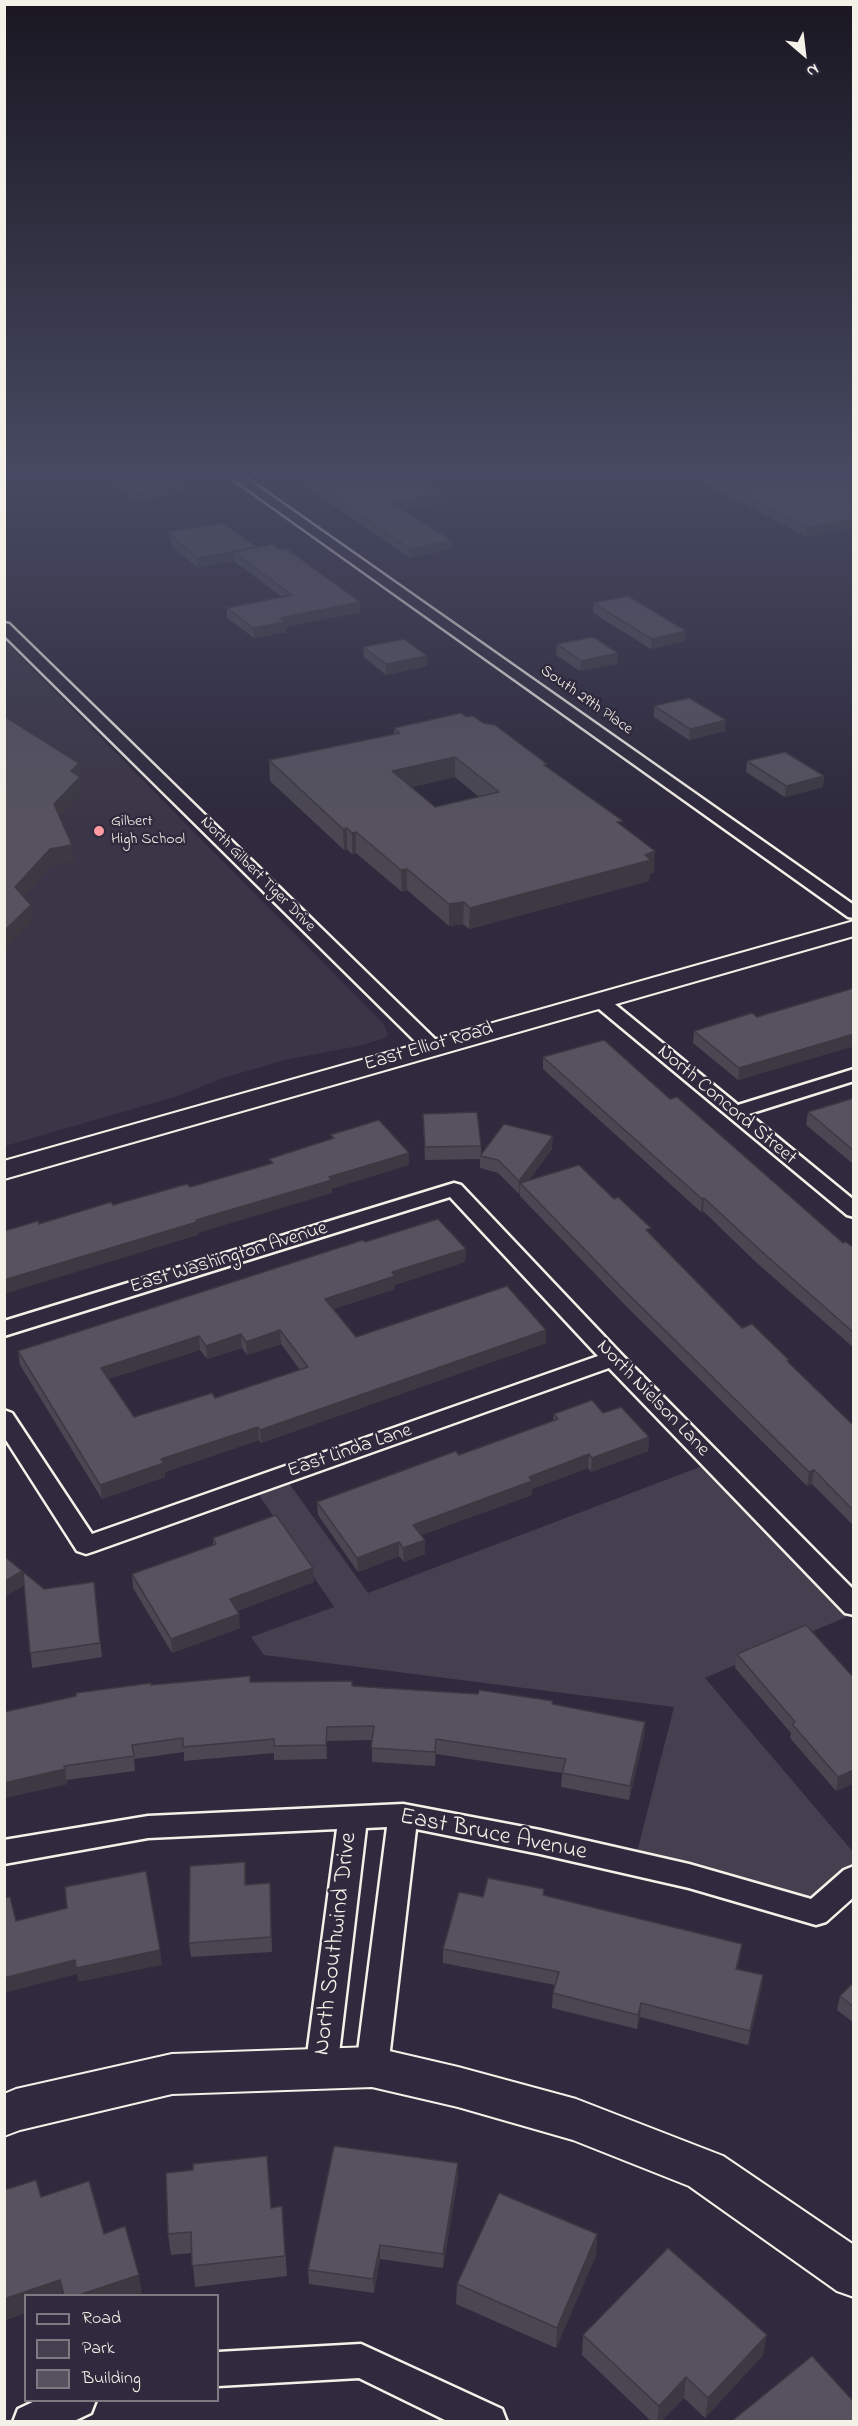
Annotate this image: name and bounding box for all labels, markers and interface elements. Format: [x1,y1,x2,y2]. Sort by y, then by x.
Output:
north arrow [774,24,834,84]
text: N [802,57,823,83]
street label: South 29th Place [536,662,636,740]
place label: Gilbert High School [111,812,185,850]
street label: North Gilbert Tiger Drive [195,813,319,937]
marker: Gilbert High School [92,824,106,838]
street label: East Elliot Road [362,1018,496,1078]
street label: North Concord Street [651,1041,801,1171]
street label: East Washington Avenue [127,1218,331,1300]
street label: North Nielson Lane [590,1336,714,1462]
street label: East Linda Lane [285,1420,415,1484]
street label: East Bruce Avenue [397,1804,589,1868]
street label: North Southwind Drive [309,1831,365,2057]
legend [24,2294,219,2402]
text: Road [82,2306,121,2332]
text: Park [82,2336,115,2362]
text: Building [82,2366,141,2392]

